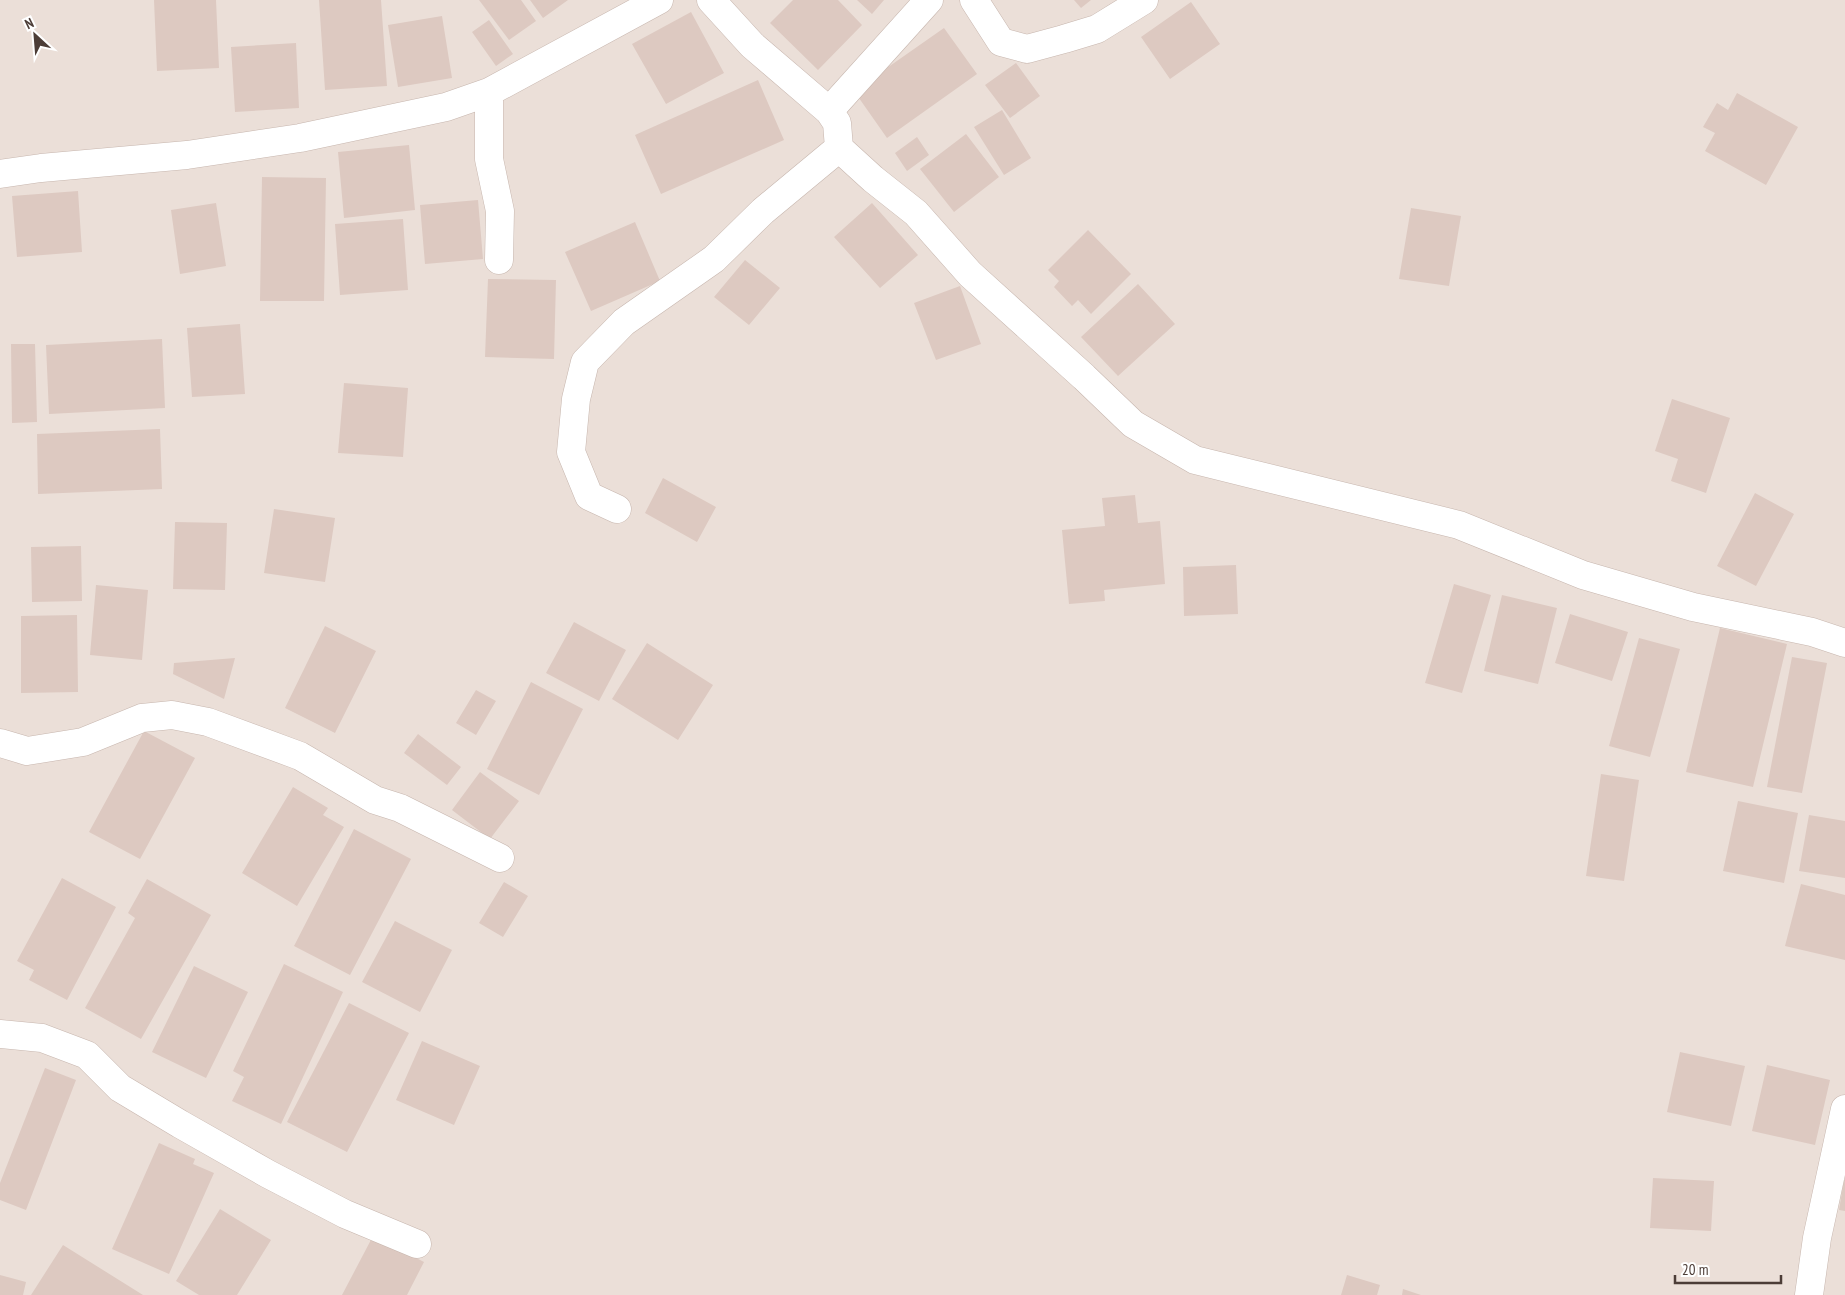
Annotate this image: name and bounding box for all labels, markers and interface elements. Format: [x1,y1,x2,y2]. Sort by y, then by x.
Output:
north arrow [10,10,60,60]
text: N [22,14,37,33]
scale bar [1675,1252,1781,1284]
text: 20 m [1682,1260,1708,1279]

